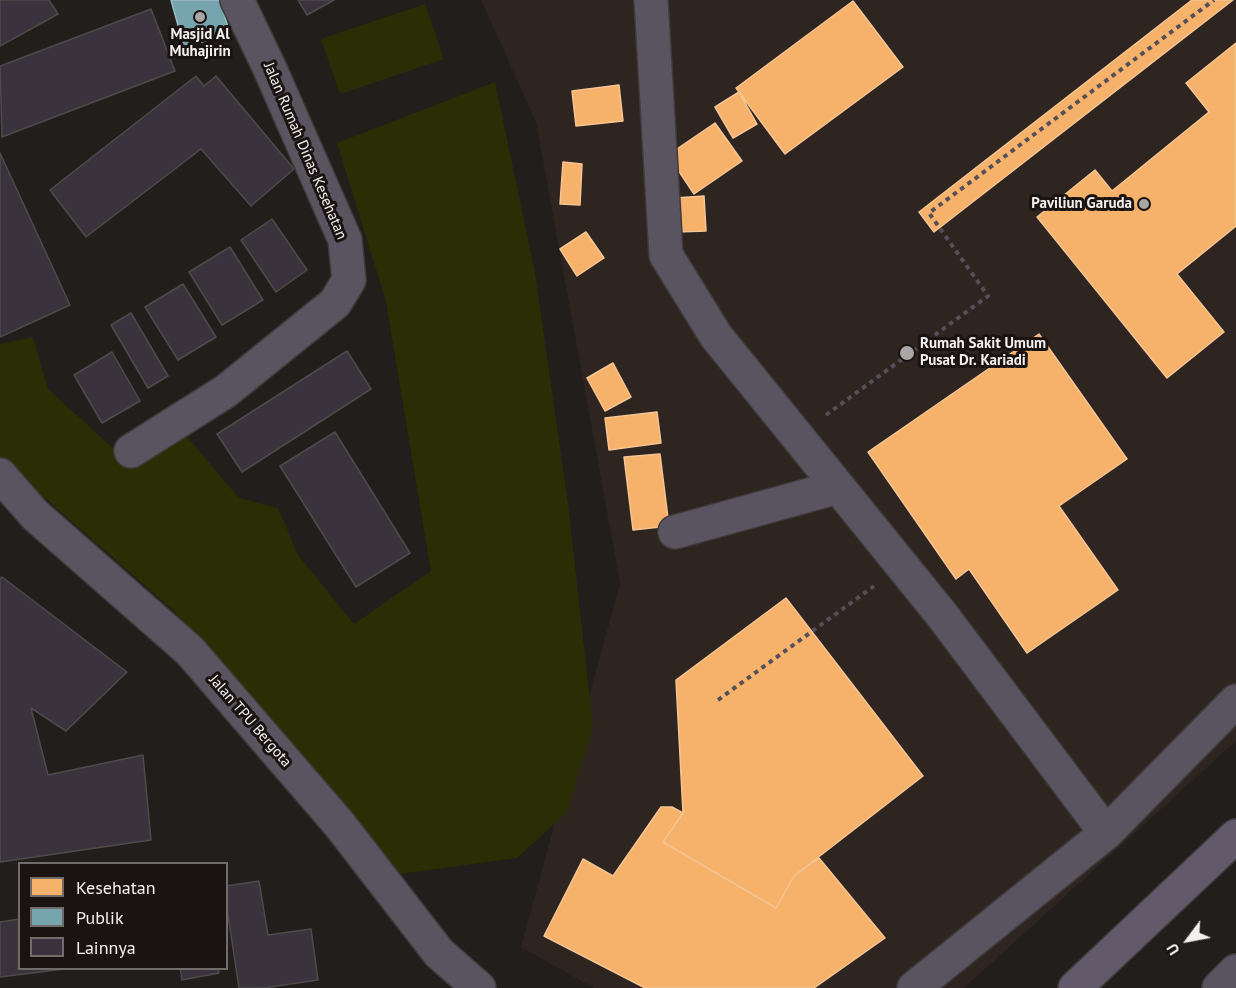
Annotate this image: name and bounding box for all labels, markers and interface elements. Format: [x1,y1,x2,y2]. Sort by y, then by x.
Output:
marker: Masjid Al Muhajirin [193,10,207,24]
place label: Masjid Al Muhajirin [169,26,231,61]
street label: Jalan Rumah Dinas Kesehatan [259,60,351,242]
place label: Paviliun Garuda [1031,195,1132,213]
marker: Paviliun Garuda [1137,197,1151,211]
place label: Rumah Sakit Umum Pusat Dr. Kariadi [920,335,1046,370]
marker: Rumah Sakit Umum Pusat Dr. Kariadi [898,344,916,362]
street label: Jalan TPU Bergota [205,671,295,771]
legend [18,862,228,970]
text: Kesehatan [76,876,156,899]
text: Publik [76,906,124,929]
north arrow [1158,910,1218,970]
text: Lainnya [76,936,136,959]
text: U [1162,940,1184,959]

